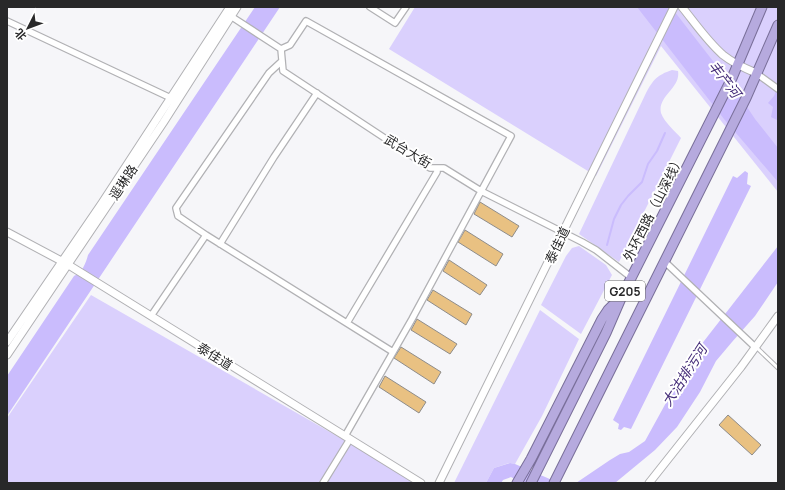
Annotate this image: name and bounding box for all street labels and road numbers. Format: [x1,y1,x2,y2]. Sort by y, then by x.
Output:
street label: 武台大街 [381,130,435,172]
street label: 外环西路（山深线） [618,152,688,264]
street label: 遥琳路 [105,161,141,203]
street label: 泰佳道 [540,224,574,266]
road number: G205 [605,281,645,301]
street label: 泰佳道 [194,338,236,374]

